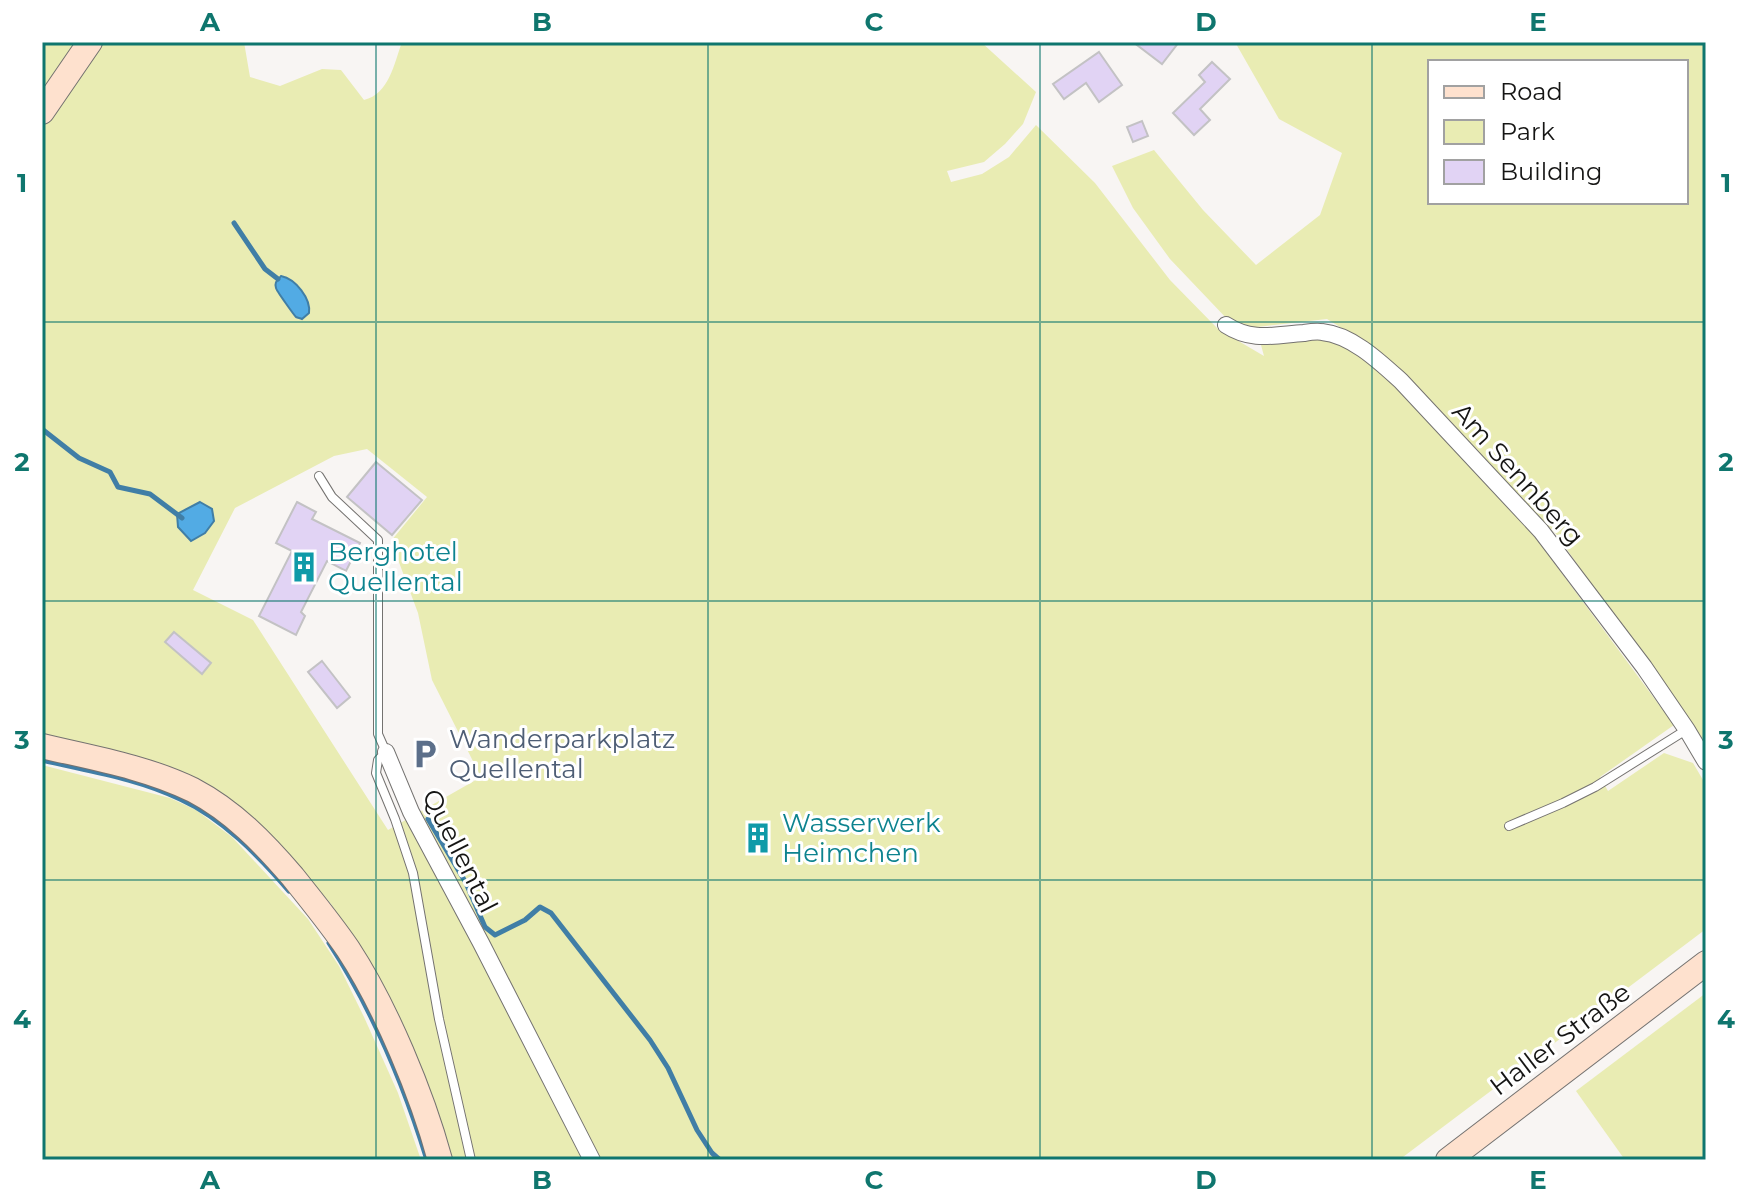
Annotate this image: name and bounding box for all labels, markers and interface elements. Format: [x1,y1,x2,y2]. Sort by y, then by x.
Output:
text: A [199,6,221,38]
text: B [532,6,552,38]
text: C [865,6,884,38]
text: D [1195,6,1217,38]
text: E [1529,6,1547,38]
legend [1428,60,1688,204]
text: Road [1500,77,1563,106]
text: Park [1500,117,1555,146]
text: Building [1500,157,1603,186]
text: 1 [17,167,27,199]
text: 1 [1721,167,1731,199]
street label: Am Sennberg [1446,396,1590,552]
text: 2 [14,446,30,478]
text: 2 [1718,446,1734,478]
place label: Berghotel Quellental [328,536,463,598]
building icon: Berghotel Quellental [287,550,321,584]
place label: Wanderparkplatz Quellental [449,723,675,785]
text: 3 [13,724,30,756]
text: 3 [1717,724,1734,756]
parking icon: Wanderparkplatz Quellental [408,737,442,771]
street label: Quellental [415,784,505,918]
place label: Wasserwerk Heimchen [782,807,941,869]
building icon: Wasserwerk Heimchen [741,821,775,855]
street label: Haller Straße [1483,976,1637,1102]
text: 4 [13,1003,31,1035]
text: 4 [1717,1003,1735,1035]
text: A [199,1164,221,1196]
text: B [532,1164,552,1196]
text: C [865,1164,884,1196]
text: D [1195,1164,1217,1196]
text: E [1529,1164,1547,1196]

